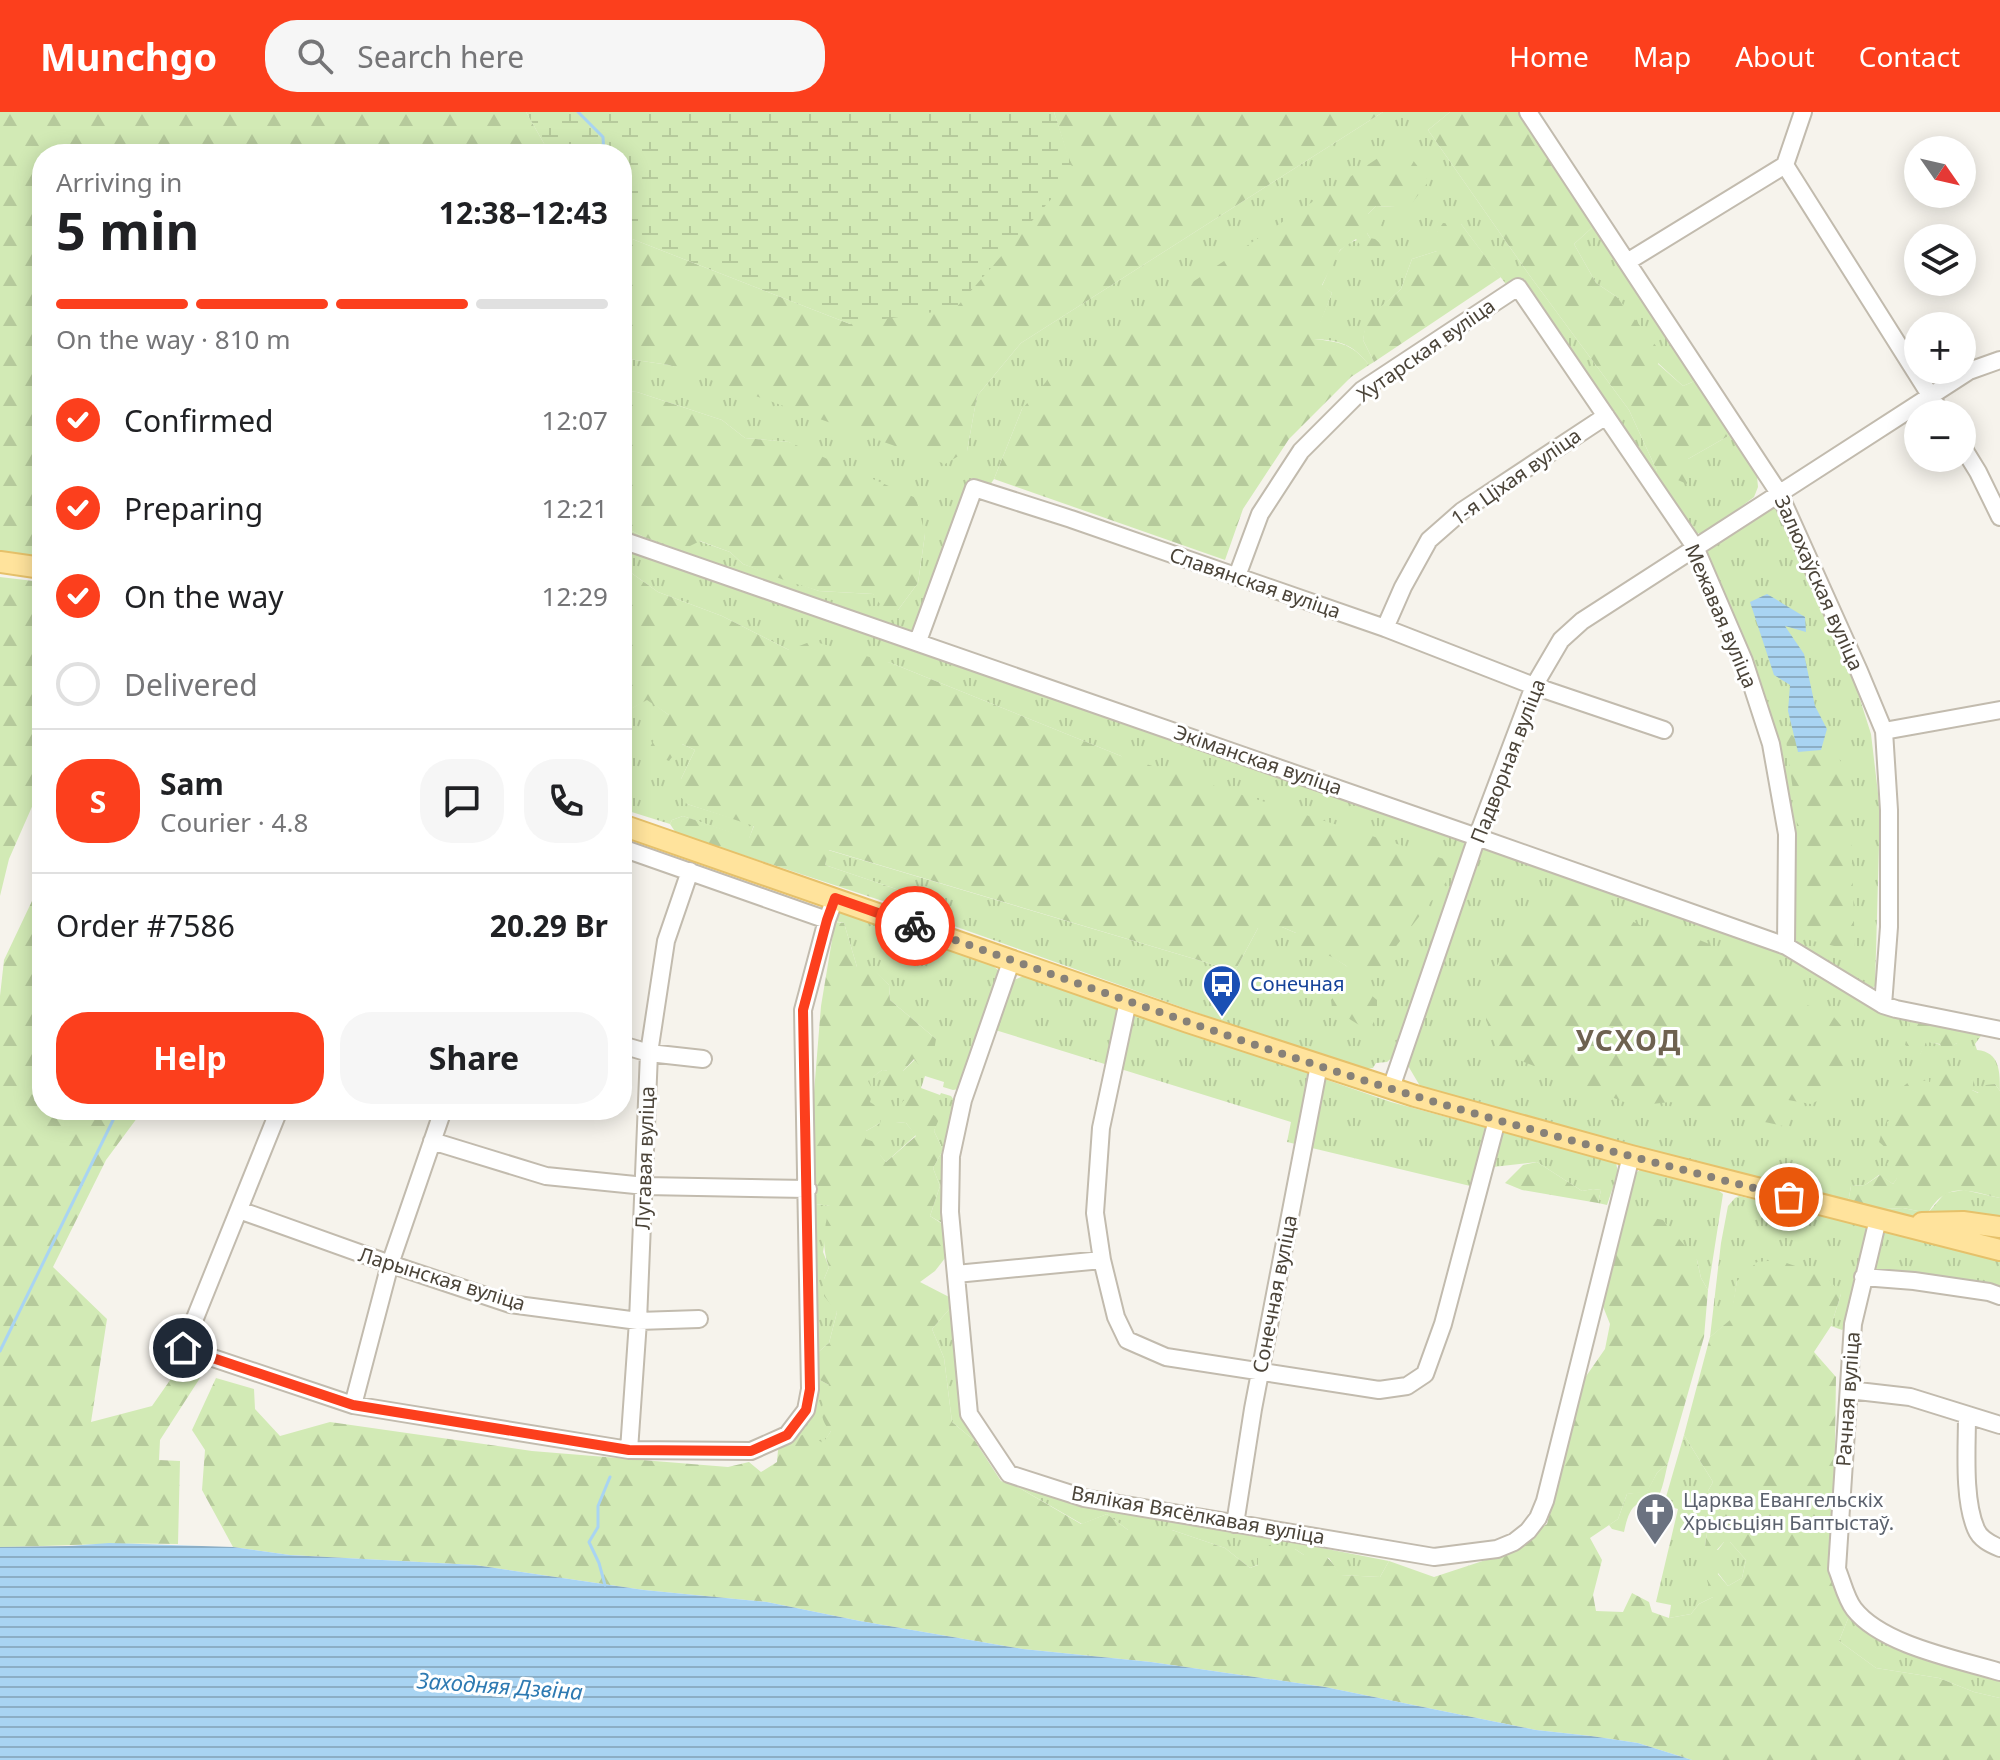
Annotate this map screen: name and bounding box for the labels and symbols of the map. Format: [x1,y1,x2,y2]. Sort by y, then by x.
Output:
north arrow [1904,136,1976,208]
street label: Хутарская вуліца [1351,292,1500,407]
street label: 1-я Ціхая вуліца [1445,422,1586,531]
street label: Залюхаўская вуліца [1769,491,1870,675]
street label: Межавая вуліца [1679,539,1764,692]
street label: Славянская вуліца [1166,541,1344,624]
street label: Падворная вуліца [1464,675,1551,847]
street label: Экіманская вуліца [1171,718,1346,801]
courier [875,886,955,966]
bus stop icon: Сонечная [1201,963,1243,1018]
place label: Сонечная [1250,970,1345,997]
district label: УСХОД [1576,1021,1682,1059]
street label: Лугавая вуліца [629,1086,660,1230]
pin [1755,1163,1823,1231]
street label: Сонечная вуліца [1246,1213,1303,1375]
street label: Ларынская вуліца [355,1240,529,1317]
pin [149,1314,217,1382]
street label: Рачная вуліца [1829,1331,1866,1467]
street label: Вялікая Вясёлкавая вуліца [1069,1479,1327,1550]
place label: Царква Евангельскіх Хрысьціян Баптыстаў. [1683,1486,1894,1536]
church icon: Царква Евангельскіх Хрысьціян Баптыстаў. [1634,1491,1676,1546]
water label: Заходняя Дзвіна [415,1664,584,1706]

